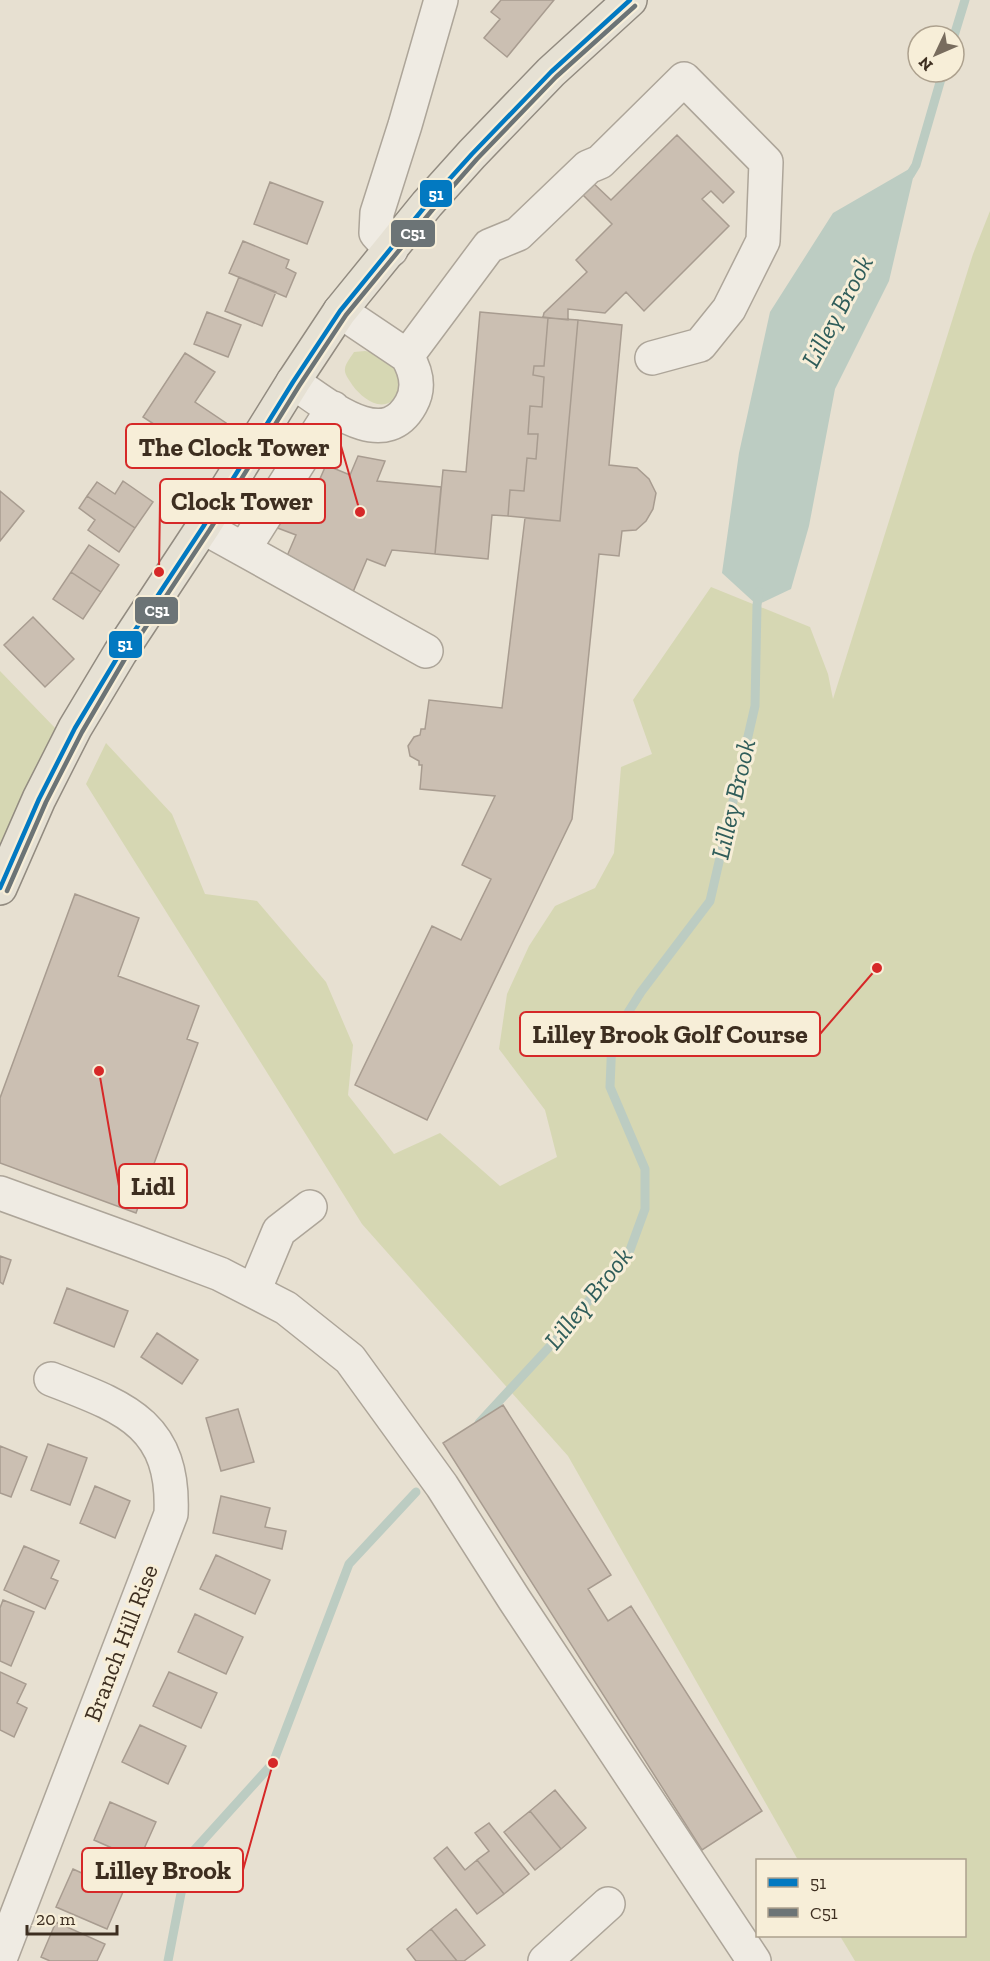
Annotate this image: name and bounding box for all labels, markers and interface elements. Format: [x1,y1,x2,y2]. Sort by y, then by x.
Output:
north arrow [906,24,966,84]
text: N [915,53,937,75]
line badge: 51 [419,179,453,208]
text: 51 [429,185,444,204]
line badge: C51 [390,219,436,248]
text: C51 [400,224,426,243]
water label: Lilley Brook [794,250,880,372]
callout: The Clock Tower [126,424,341,468]
text: The Clock Tower [138,431,330,463]
callout: Clock Tower [160,479,325,523]
text: Clock Tower [171,485,313,517]
line badge: C51 [134,596,179,625]
text: C51 [144,601,170,620]
line badge: 51 [108,630,143,659]
text: 51 [118,635,133,654]
water label: Lilley Brook [704,736,762,862]
callout: Lilley Brook Golf Course [520,1012,820,1056]
text: Lilley Brook Golf Course [532,1018,808,1050]
callout: Lidl [119,1164,187,1208]
text: Lidl [131,1170,175,1202]
water label: Lilley Brook [537,1240,639,1356]
street label: Branch Hill Rise [77,1560,164,1726]
callout: Lilley Brook [82,1848,243,1892]
text: Lilley Brook [95,1854,232,1886]
legend [756,1859,966,1937]
text: 51 [810,1872,826,1894]
scale bar [27,1898,117,1936]
text: C51 [810,1902,838,1924]
text: 20 m [36,1908,76,1930]

